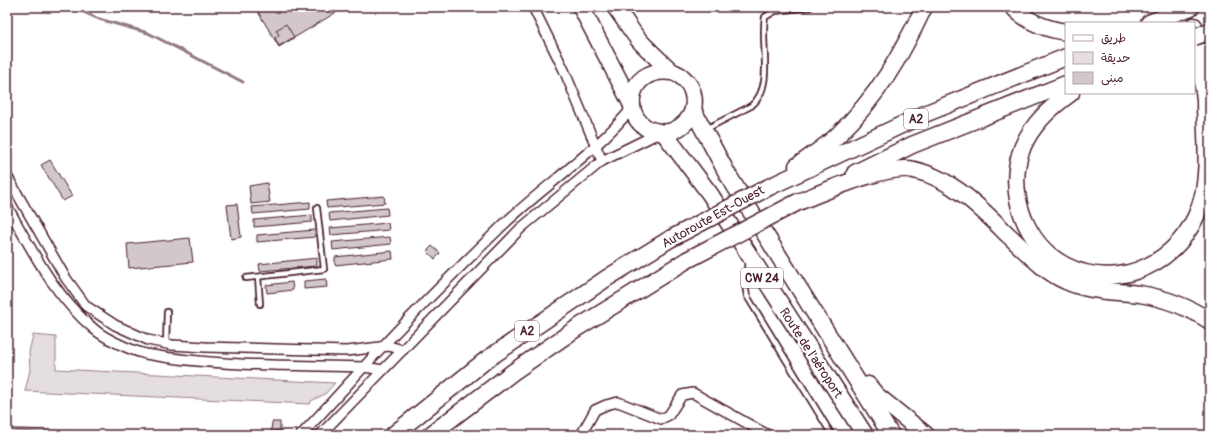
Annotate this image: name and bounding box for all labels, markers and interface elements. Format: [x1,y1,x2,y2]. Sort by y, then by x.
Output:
legend [1065,22,1195,94]
text: طريق [1101,31,1126,46]
text: حديقة [1101,51,1130,66]
text: مبنى [1101,71,1124,86]
road number: A2 [904,109,928,129]
street label: Autoroute Est-Ouest [659,182,768,252]
road number: CW 24 [741,268,783,288]
street label: Route de l'aéroport [776,305,847,402]
road number: A2 [515,321,539,341]

